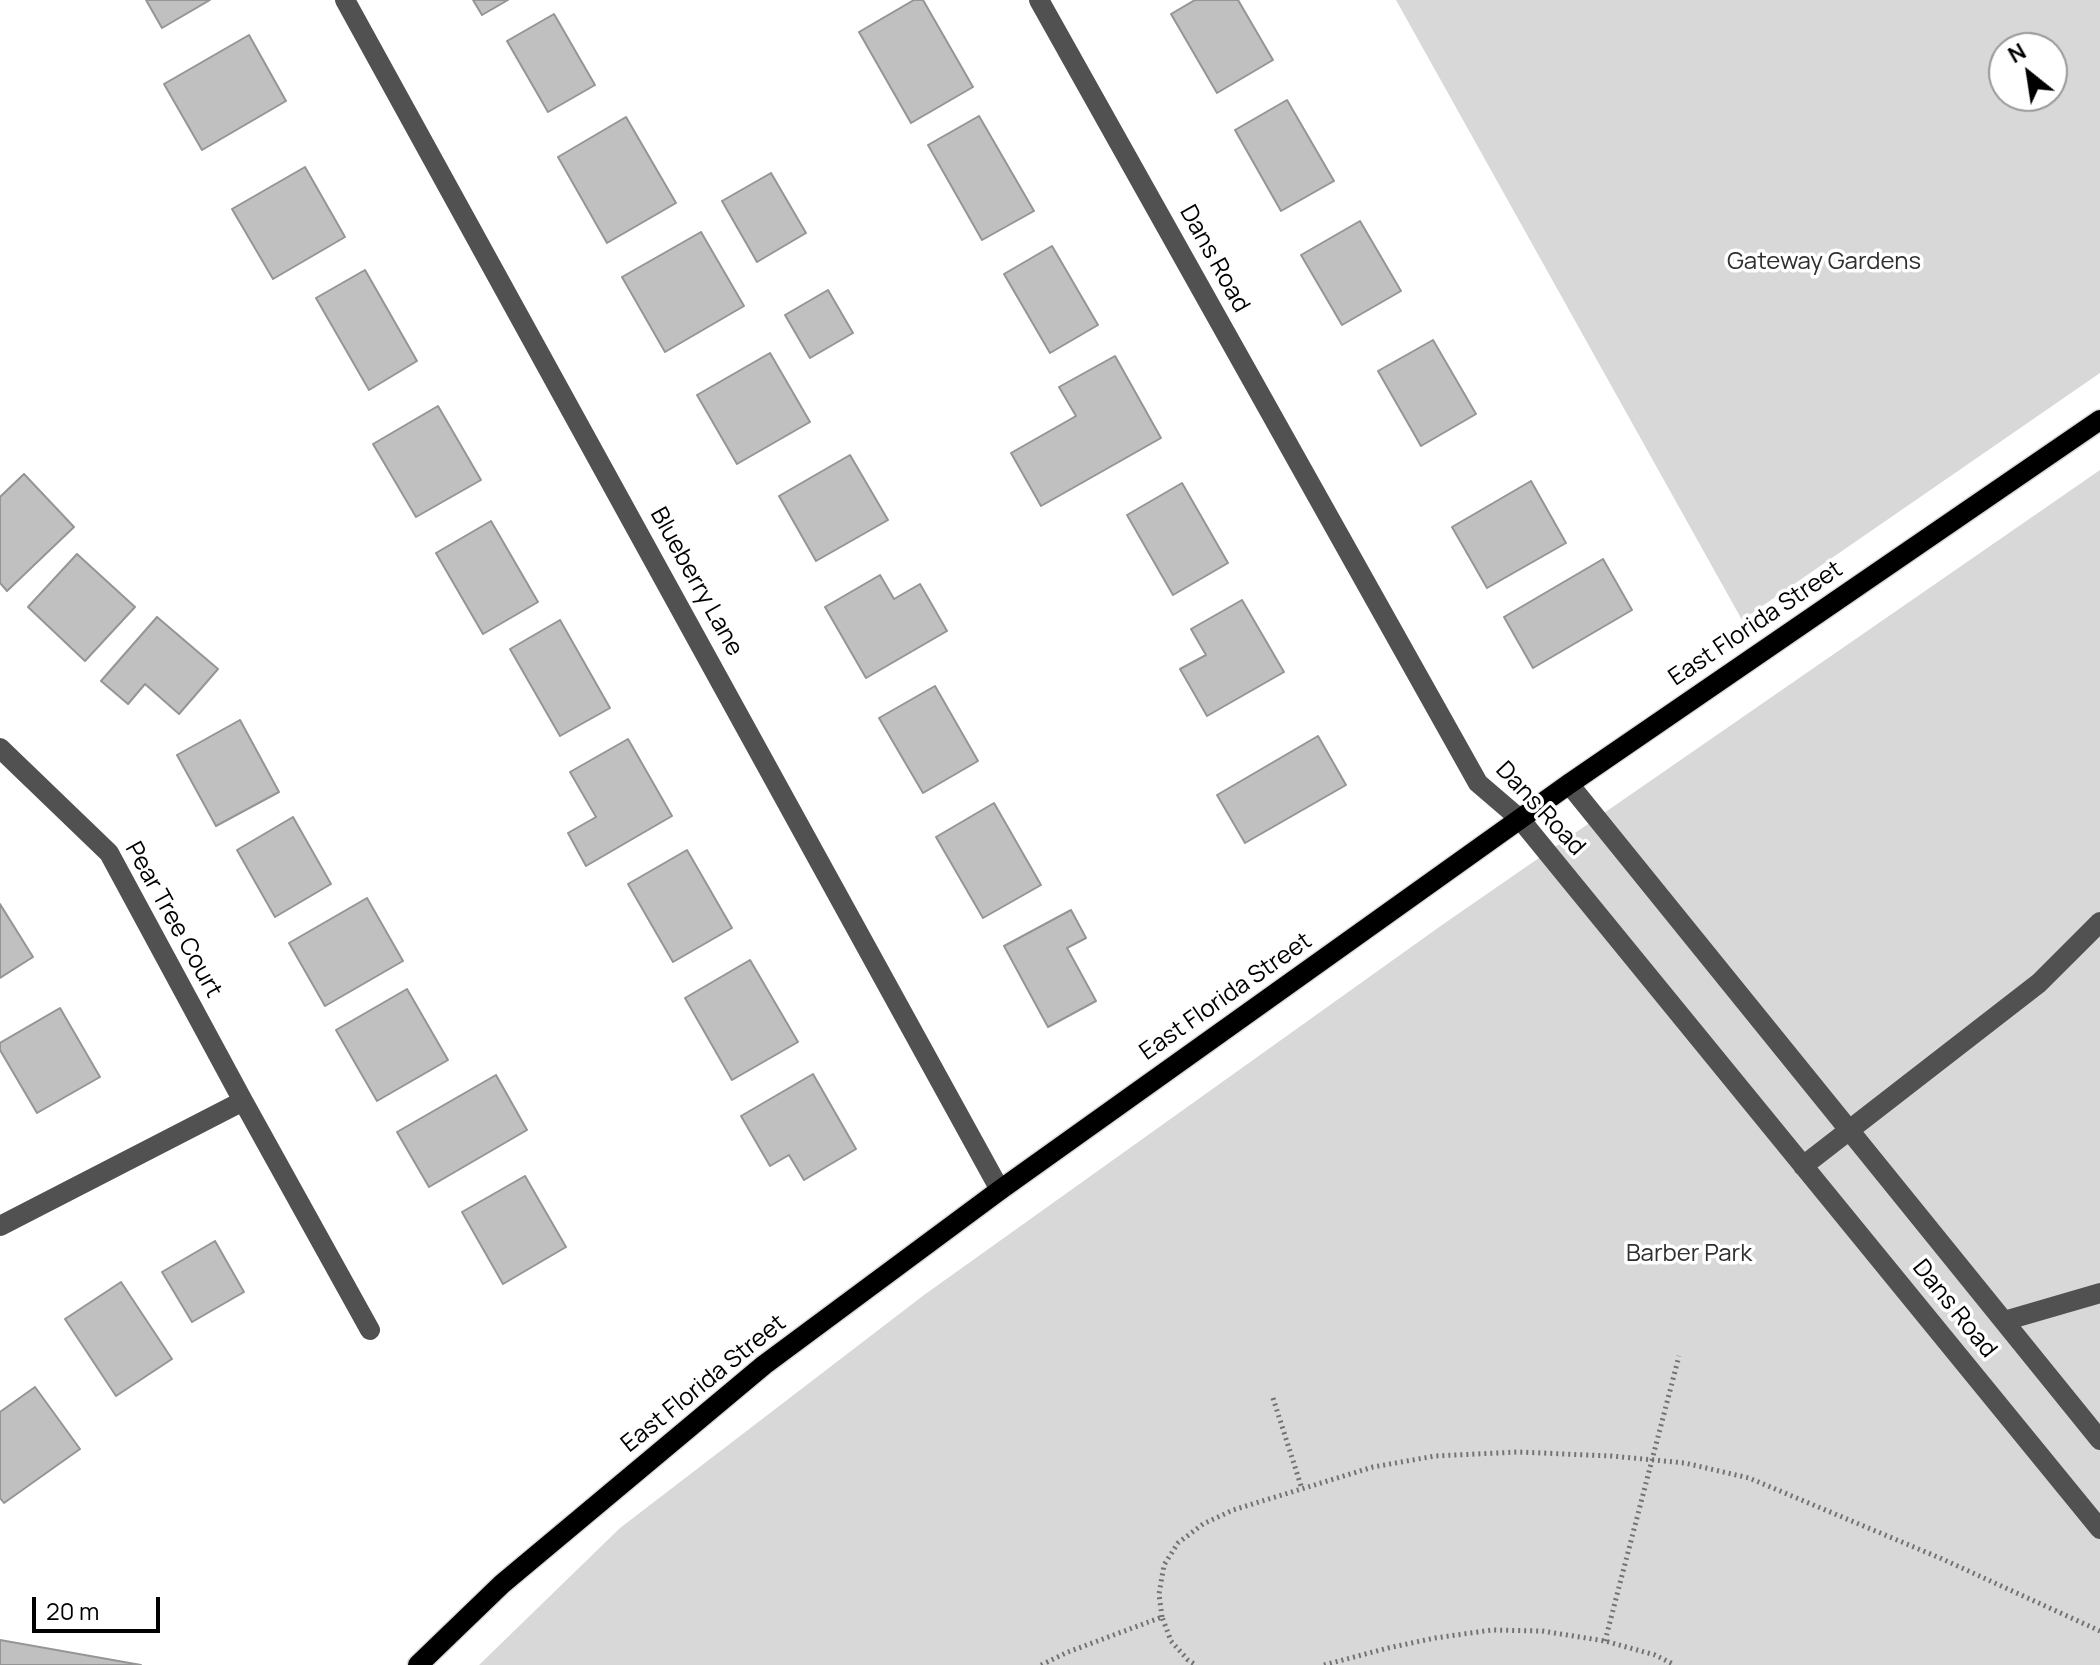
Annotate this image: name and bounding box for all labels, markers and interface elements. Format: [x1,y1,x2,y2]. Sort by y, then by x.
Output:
north arrow [1988,32,2068,112]
text: N [2003,36,2031,70]
street label: Dans Road [1173,200,1255,318]
park label: Gateway Gardens [1727,248,1921,276]
street label: Blueberry Lane [643,503,749,661]
street label: East Florida Street [1664,555,1848,693]
street label: Dans Road [1489,756,1591,862]
street label: Pear Tree Court [118,837,228,1003]
street label: East Florida Street [1135,927,1317,1067]
park label: Barber Park [1626,1240,1752,1268]
street label: Dans Road [1906,1254,2002,1364]
street label: East Florida Street [616,1309,792,1459]
scale bar [36,1581,164,1631]
text: 20 m [46,1594,99,1627]

